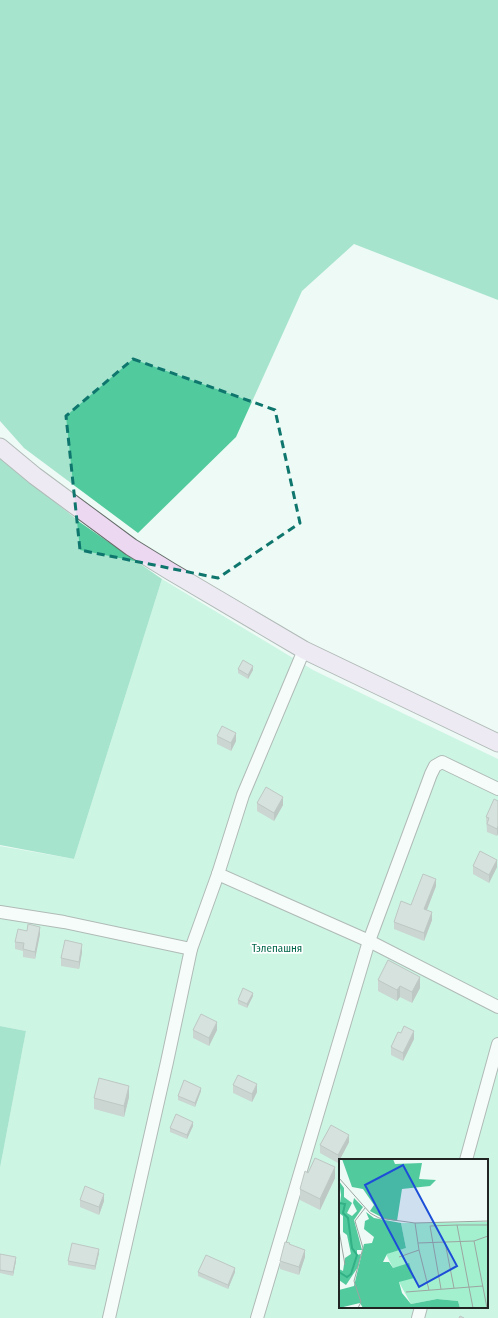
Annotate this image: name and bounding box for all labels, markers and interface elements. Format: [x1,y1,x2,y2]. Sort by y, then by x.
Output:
park label: Тэлепашня [252,942,302,955]
inset map [339,1159,488,1308]

